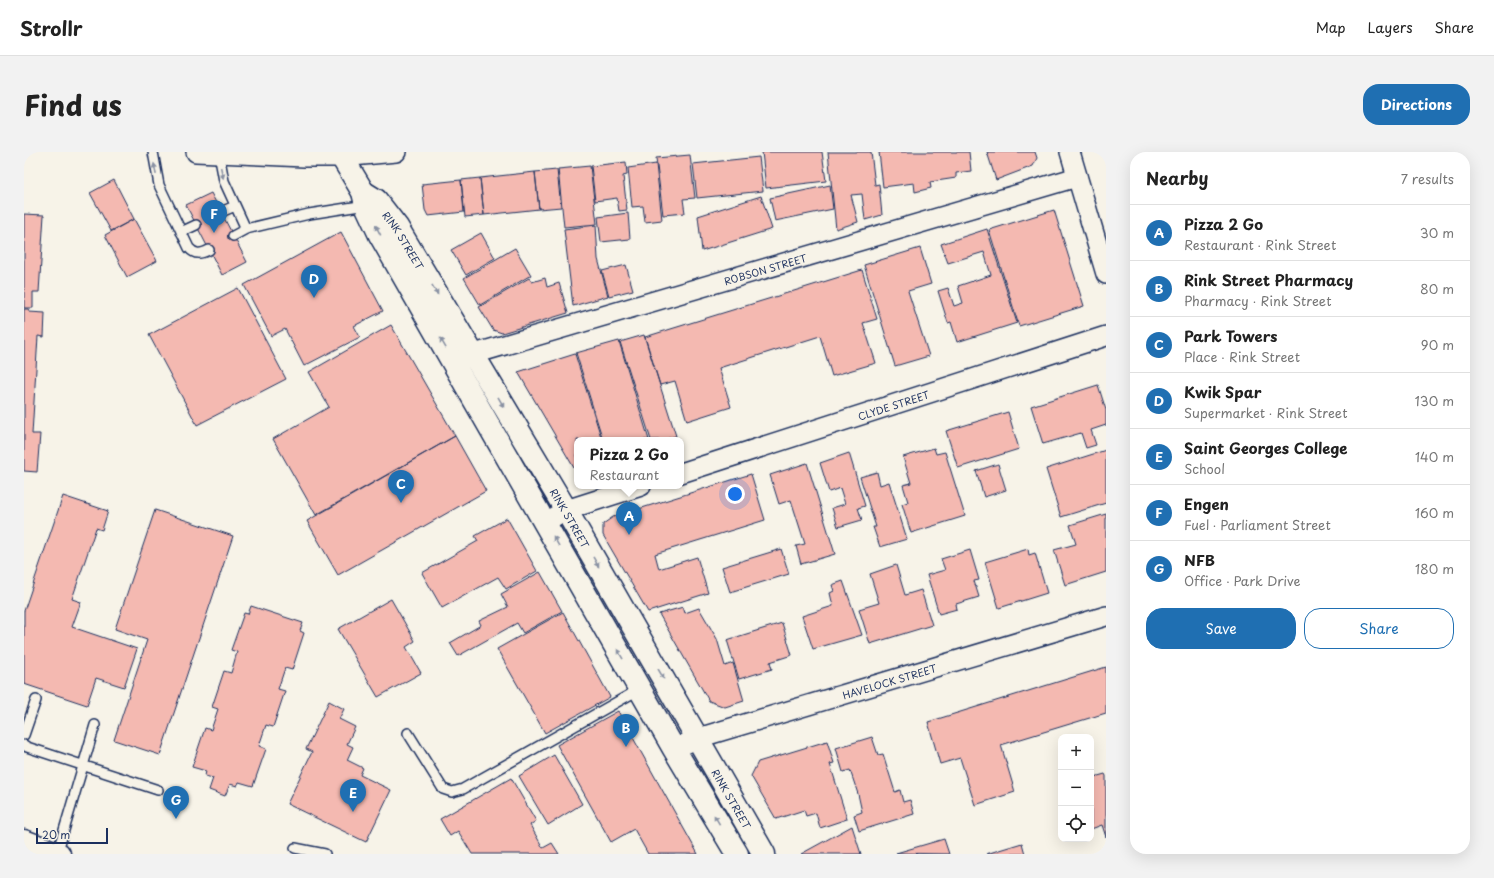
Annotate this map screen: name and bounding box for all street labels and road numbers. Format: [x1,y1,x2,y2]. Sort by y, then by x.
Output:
street label: RINK STREET [380,208,428,272]
street label: ROBSON STREET [722,249,809,288]
street label: CLYDE STREET [856,386,932,423]
street label: RINK STREET [547,485,594,551]
street label: HAVELOCK STREET [840,660,938,702]
street label: RINK STREET [709,766,755,831]

